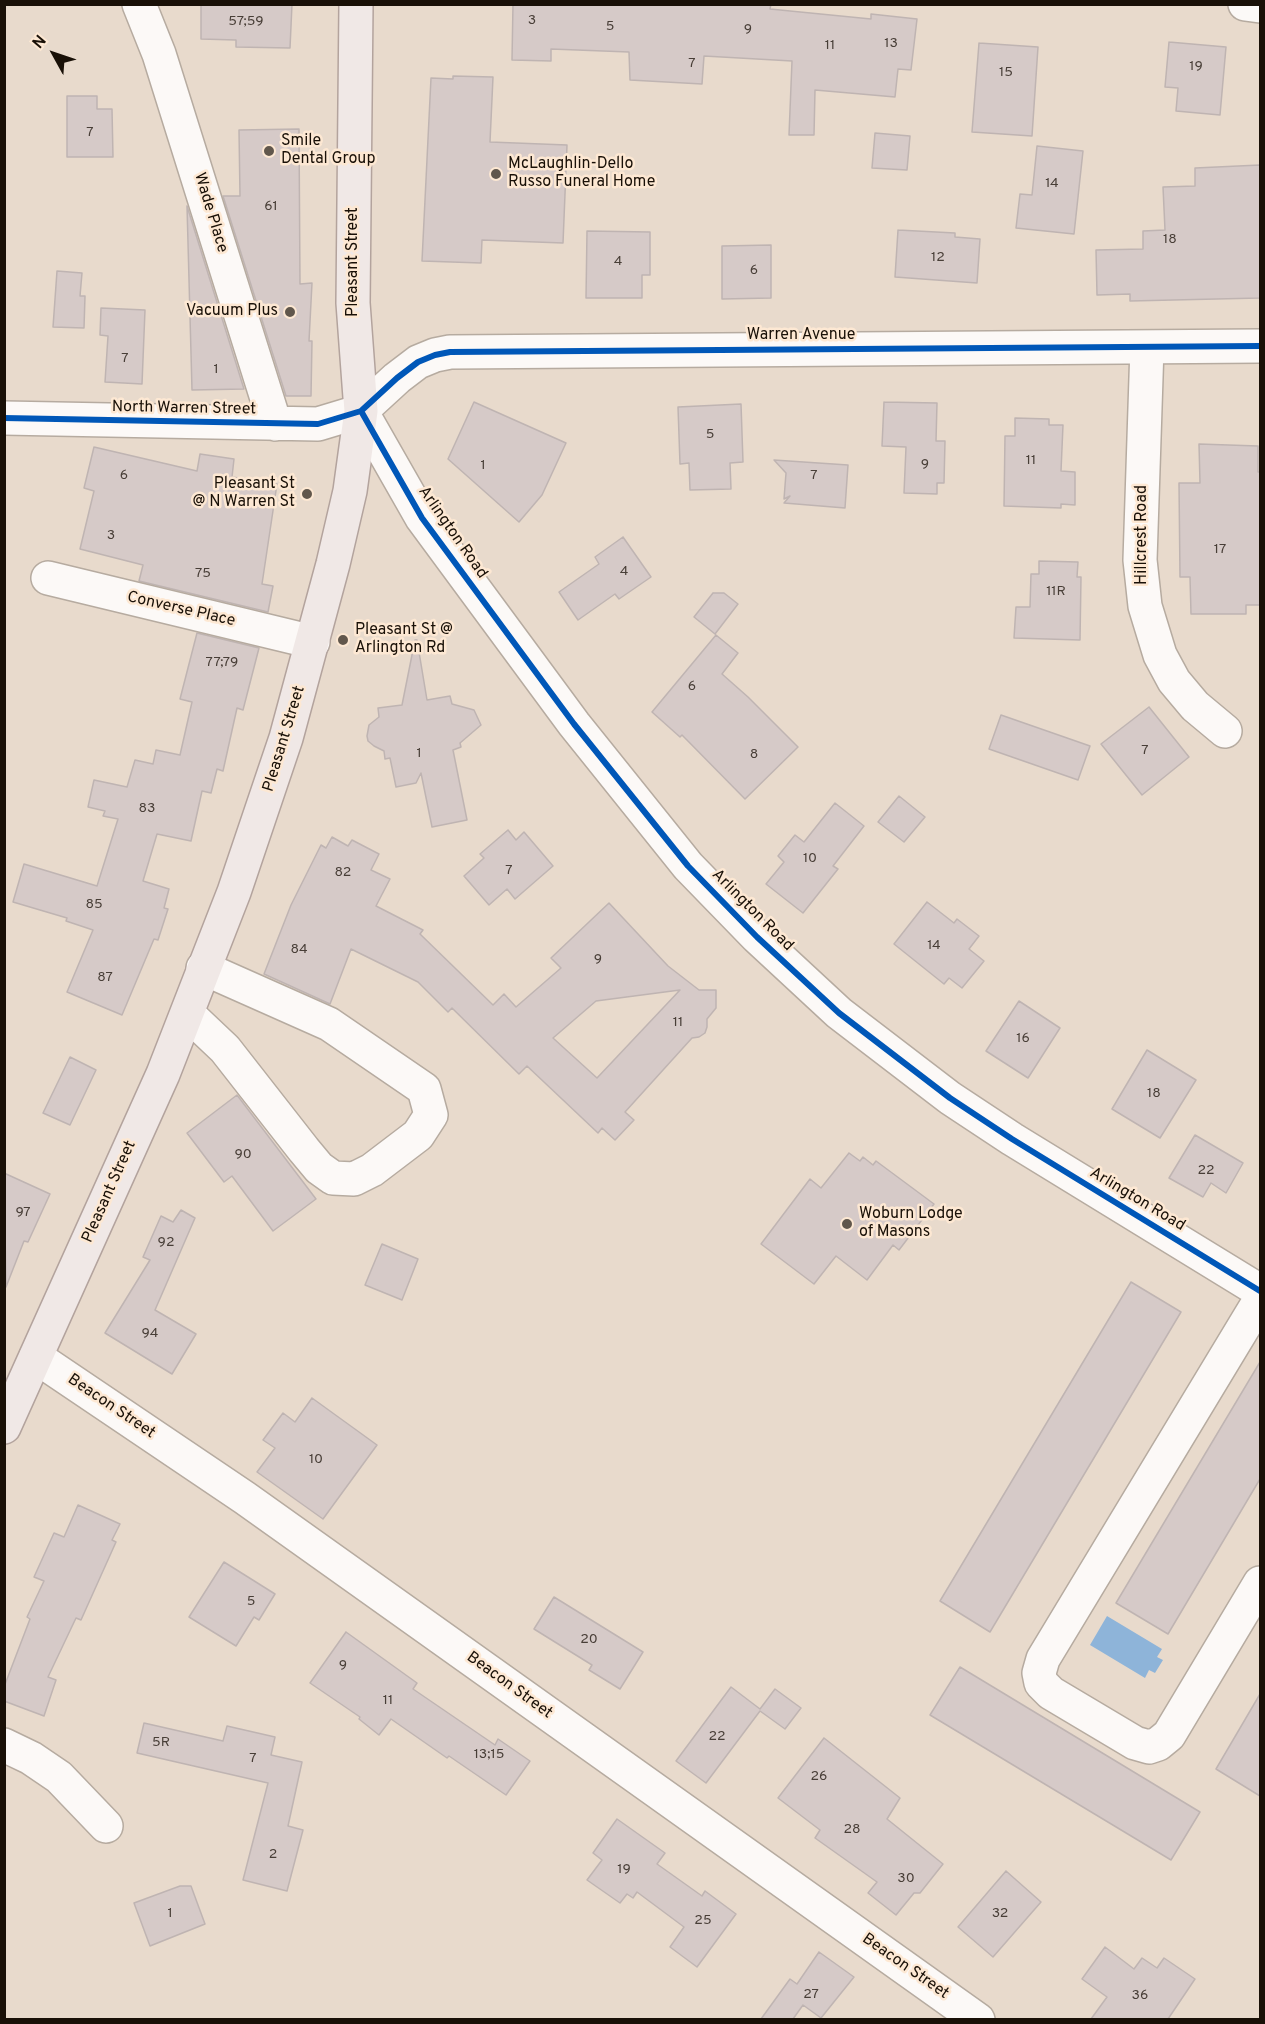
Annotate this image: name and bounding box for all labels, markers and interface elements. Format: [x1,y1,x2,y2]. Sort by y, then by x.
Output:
house number: 3 [528,13,536,29]
house number: 57;59 [228,14,264,30]
house number: 5 [606,19,614,35]
house number: 9 [744,22,752,38]
north arrow [24,24,84,84]
text: N [29,32,52,53]
house number: 13 [884,36,898,52]
house number: 11 [825,38,835,54]
house number: 7 [688,56,696,72]
house number: 19 [1189,59,1203,75]
house number: 15 [999,65,1013,81]
house number: 7 [86,125,94,141]
place label: Smile Dental Group [281,132,375,170]
marker: Smile Dental Group [262,144,276,158]
place label: McLaughlin-Dello Russo Funeral Home [508,155,655,193]
marker: McLaughlin-Dello Russo Funeral Home [489,167,503,181]
street label: Wade Place [189,171,231,255]
house number: 14 [1045,176,1059,192]
house number: 61 [264,199,278,215]
street label: Pleasant Street [344,207,364,317]
house number: 18 [1163,232,1177,248]
house number: 12 [931,250,945,266]
house number: 4 [614,254,622,270]
house number: 6 [750,263,758,279]
place label: Vacuum Plus [186,302,278,322]
marker: Vacuum Plus [283,305,297,319]
street label: Warren Avenue [747,326,855,346]
house number: 7 [121,351,129,367]
house number: 1 [213,362,219,378]
street label: North Warren Street [112,398,256,420]
house number: 5 [706,427,714,443]
house number: 11 [1026,453,1036,469]
house number: 9 [921,457,929,473]
house number: 1 [480,458,486,474]
house number: 6 [120,468,128,484]
house number: 7 [810,468,818,484]
place label: Pleasant St @ N Warren St [193,475,295,513]
street label: Arlington Road [413,483,491,583]
street label: Hillcrest Road [1133,485,1153,585]
marker: Pleasant St @ N Warren St [300,487,314,501]
house number: 3 [107,528,115,544]
house number: 17 [1214,542,1226,558]
house number: 4 [620,564,628,580]
house number: 75 [195,566,211,582]
house number: 11R [1046,584,1066,600]
street label: Converse Place [125,588,237,632]
place label: Pleasant St @ Arlington Rd [355,621,453,659]
marker: Pleasant St @ Arlington Rd [336,633,350,647]
house number: 77;79 [206,655,238,671]
house number: 6 [688,679,696,695]
street label: Pleasant Street [260,684,310,794]
house number: 7 [1141,743,1149,759]
house number: 1 [416,746,422,762]
house number: 8 [750,747,758,763]
house number: 83 [139,801,155,817]
house number: 10 [803,851,817,867]
house number: 7 [505,863,513,879]
house number: 82 [335,865,351,881]
street label: Arlington Road [707,866,797,956]
house number: 85 [85,897,103,913]
house number: 14 [927,938,941,954]
house number: 84 [290,942,308,958]
house number: 9 [594,952,602,968]
house number: 87 [97,970,113,986]
house number: 11 [673,1015,683,1031]
house number: 16 [1016,1031,1030,1047]
house number: 18 [1147,1086,1161,1102]
street label: Pleasant Street [79,1138,141,1246]
house number: 90 [234,1147,252,1163]
house number: 22 [1197,1163,1215,1179]
street label: Arlington Road [1086,1164,1188,1236]
house number: 97 [15,1205,31,1221]
place label: Woburn Lodge of Masons [859,1205,963,1243]
marker: Woburn Lodge of Masons [840,1217,854,1231]
house number: 92 [158,1235,174,1251]
house number: 94 [141,1326,159,1342]
street label: Beacon Street [64,1371,158,1443]
house number: 10 [309,1452,323,1468]
house number: 5 [247,1594,255,1610]
house number: 20 [580,1632,598,1648]
street label: Beacon Street [462,1648,556,1724]
house number: 9 [339,1658,347,1674]
house number: 11 [383,1693,393,1709]
house number: 22 [708,1729,726,1745]
house number: 5R [152,1735,170,1751]
house number: 13;15 [474,1747,504,1763]
house number: 7 [249,1751,257,1767]
house number: 26 [811,1769,827,1785]
house number: 28 [843,1822,861,1838]
house number: 2 [269,1847,277,1863]
house number: 19 [617,1862,631,1878]
house number: 30 [897,1871,915,1887]
house number: 1 [167,1906,173,1922]
house number: 32 [992,1906,1008,1922]
house number: 25 [694,1913,712,1929]
street label: Beacon Street [858,1930,952,2004]
house number: 27 [803,1987,819,2003]
house number: 36 [1132,1988,1148,2004]

